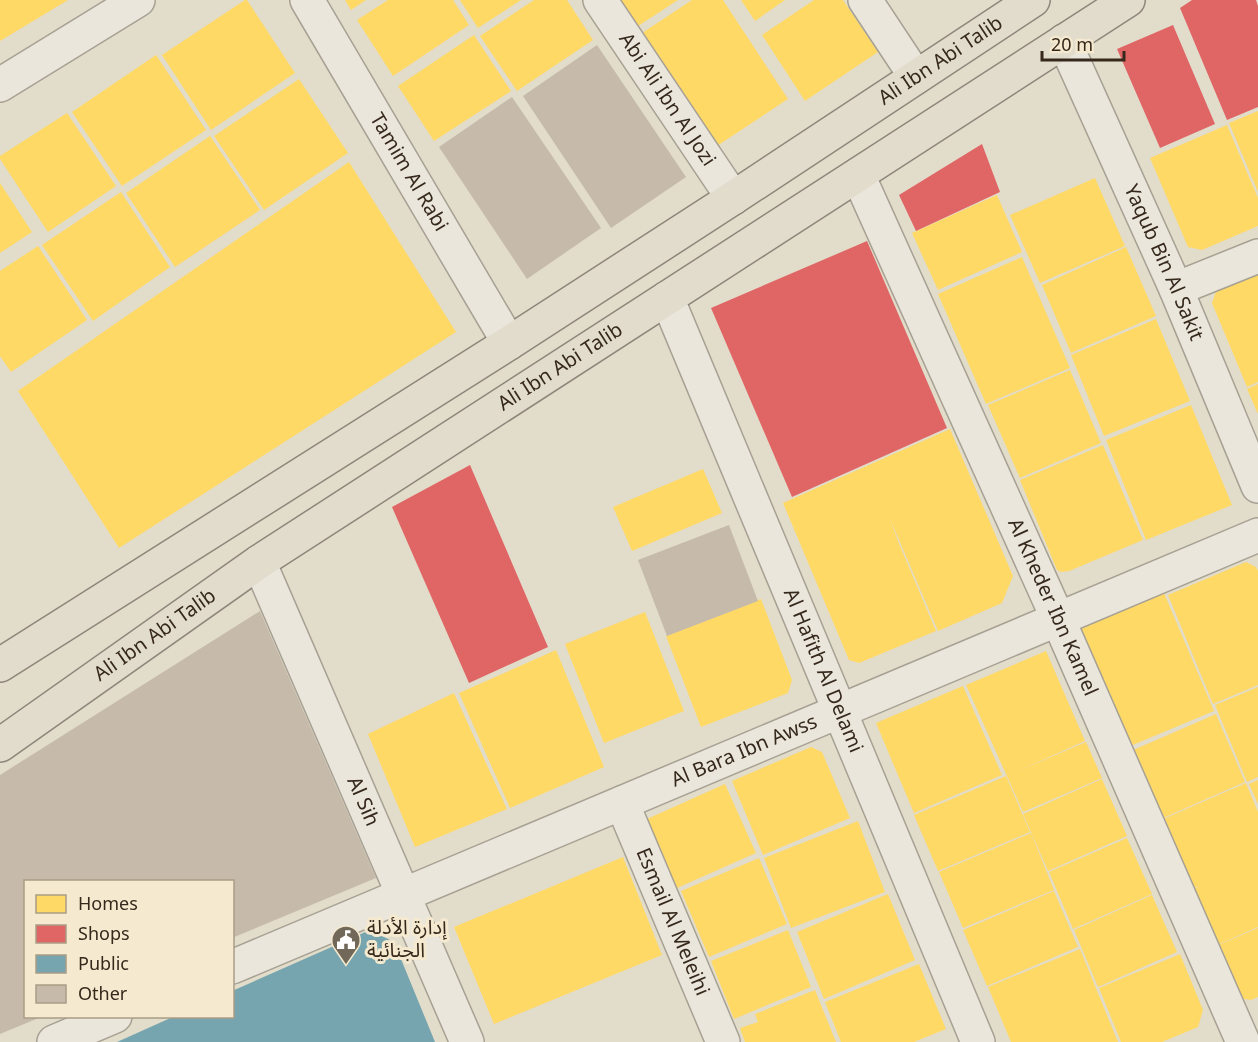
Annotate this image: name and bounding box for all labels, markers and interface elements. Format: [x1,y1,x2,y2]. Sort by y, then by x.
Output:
street label: Ali Ibn Abi Talib [869,4,1012,118]
street label: Abi Ali Ibn Al Jozi [606,23,728,176]
scale bar [1042,24,1124,62]
text: 20 m [1051,26,1093,64]
street label: Tamim Al Rabi [357,104,460,240]
street label: Yaqub Bin Al Sakit [1110,177,1216,348]
street label: Ali Ibn Abi Talib [489,310,632,424]
street label: Al Kheder Ibn Kamel [994,511,1110,703]
street label: Ali Ibn Abi Talib [84,577,226,694]
street label: Al Hafith Al Delami [770,582,876,760]
street label: Al Bara Ibn Awss [664,702,825,801]
street label: Al Sih [333,769,392,834]
street label: Esmail Al Meleihi [622,841,722,1003]
legend [24,880,234,1018]
text: Homes [78,885,138,923]
place label: إدارة الأدلة الجنائية [367,907,447,972]
text: Shops [78,915,130,953]
public building icon: إدارة الأدلة الجنائية [330,924,362,966]
text: Public [78,945,129,983]
text: Other [78,975,128,1013]

